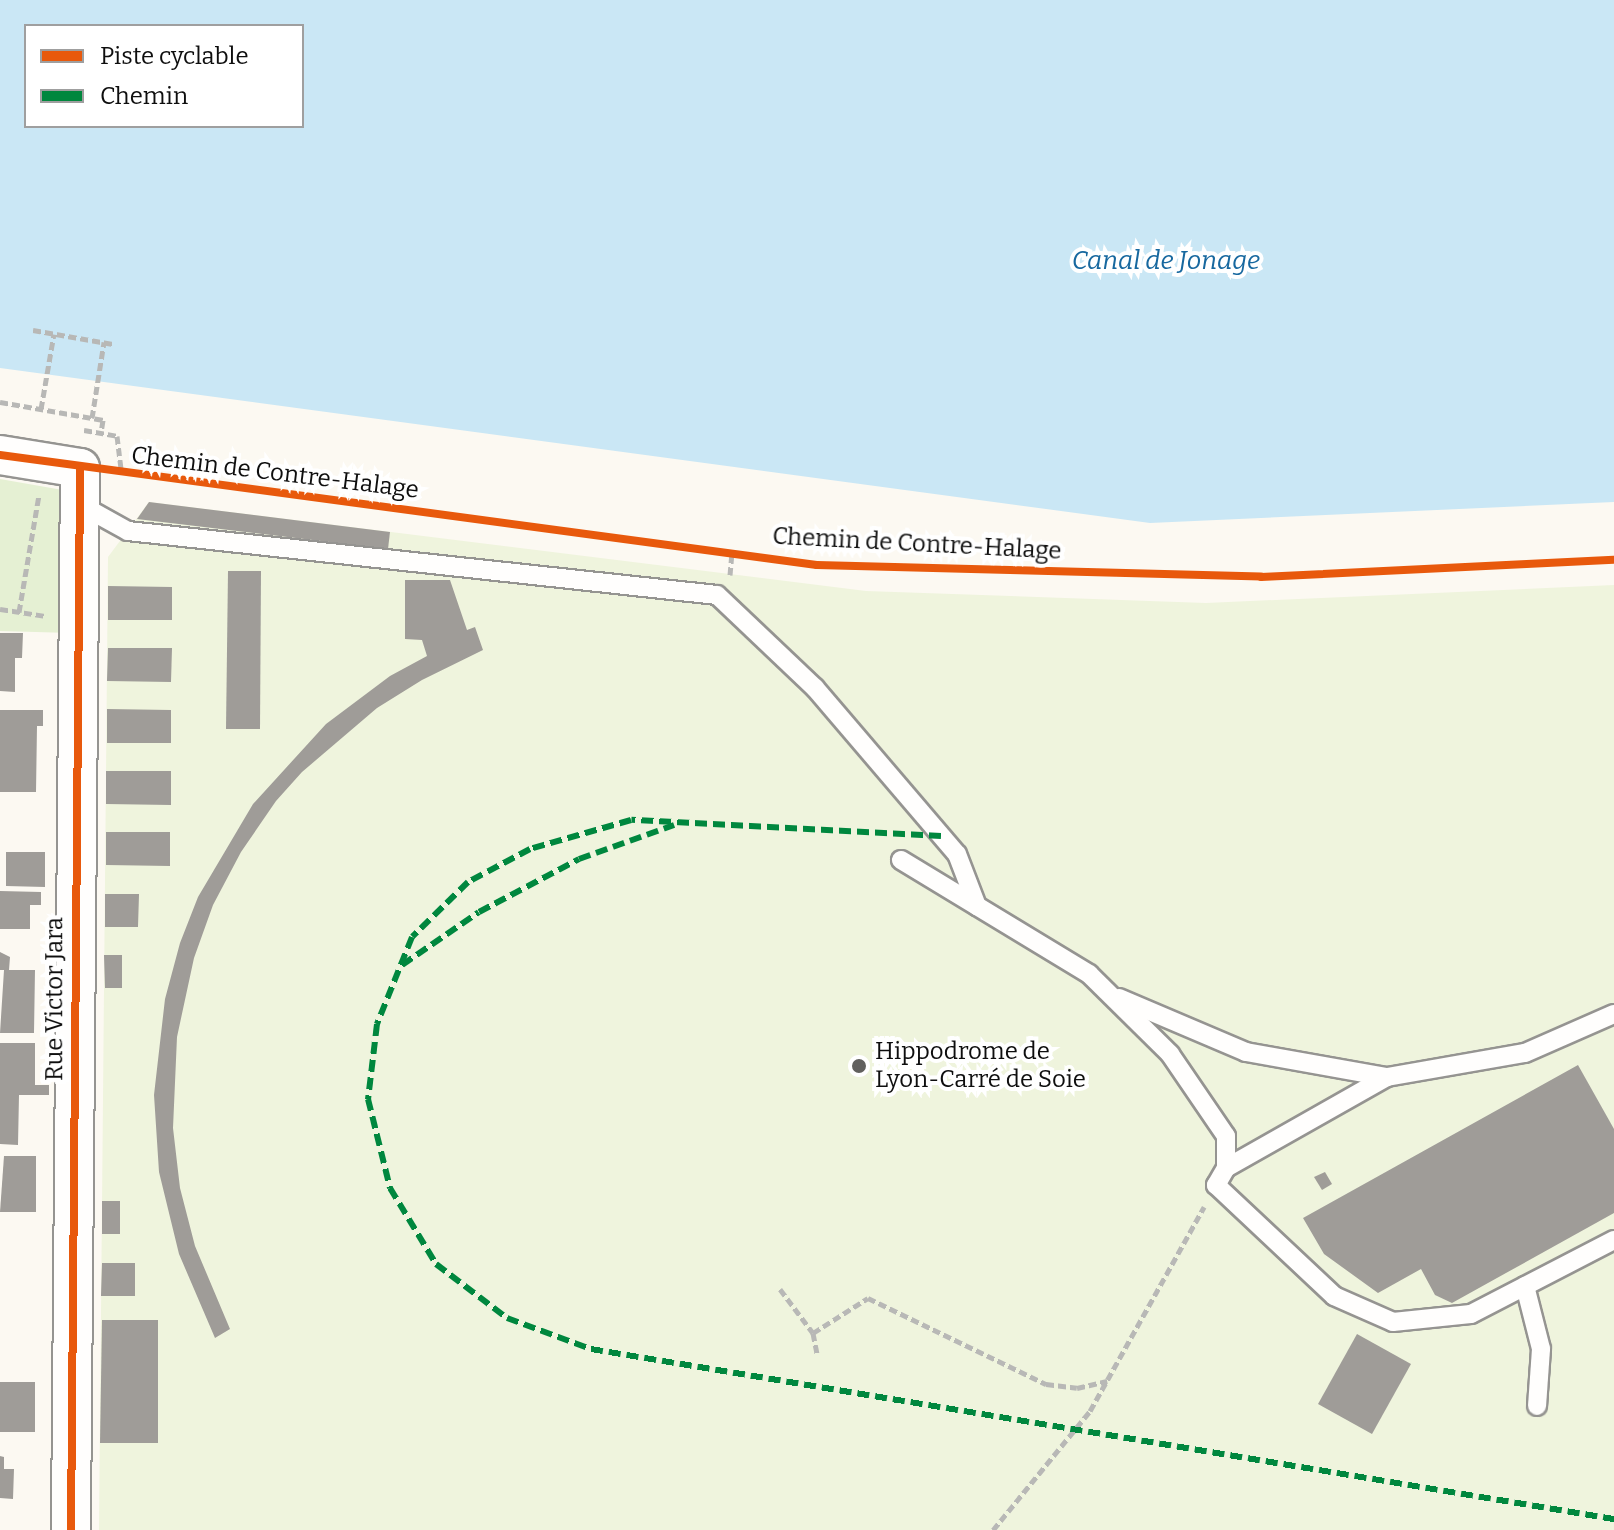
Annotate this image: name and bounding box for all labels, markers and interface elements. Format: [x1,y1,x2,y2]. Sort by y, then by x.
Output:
legend [24,24,304,128]
text: Piste cyclable [100,42,249,70]
text: Chemin [100,82,188,110]
water label: Canal de Jonage [1072,245,1260,277]
street label: Chemin de Contre-Halage [130,441,420,505]
street label: Chemin de Contre-Halage [772,522,1062,566]
street label: Rue Victor Jara [41,917,69,1081]
place label: Hippodrome de Lyon-Carré de Soie [875,1038,1086,1094]
marker: Hippodrome de Lyon-Carré de Soie [850,1057,868,1075]

